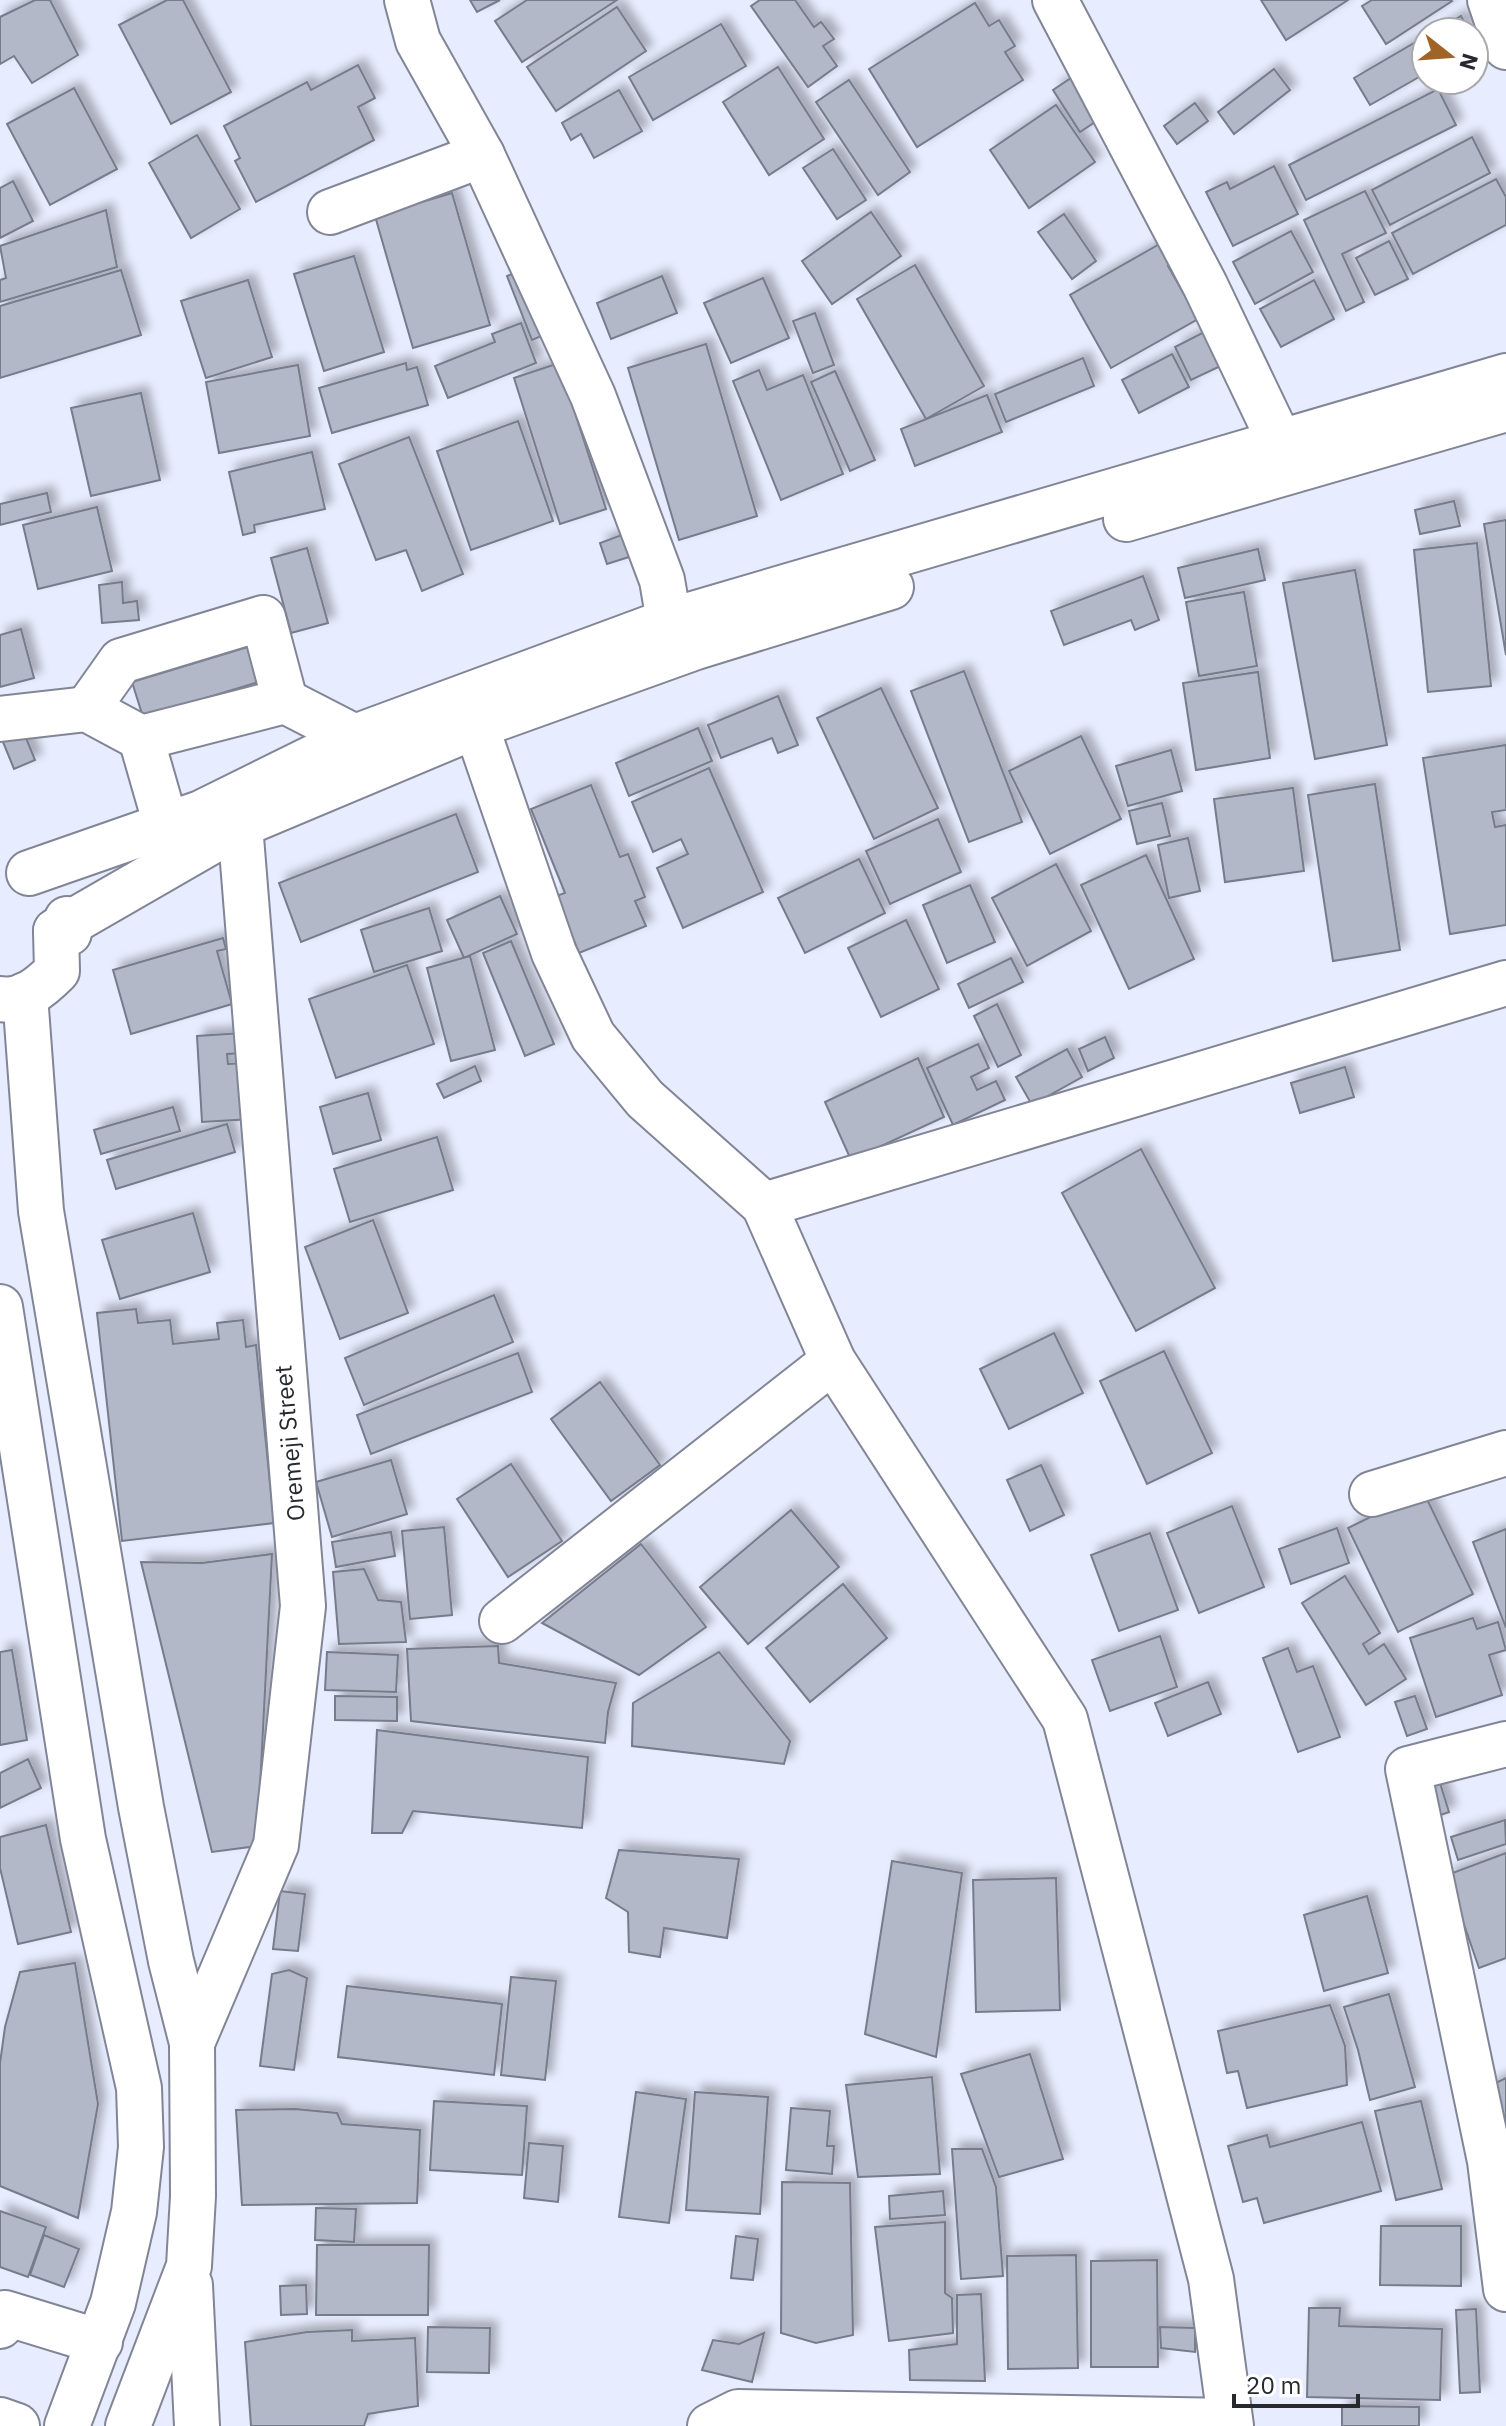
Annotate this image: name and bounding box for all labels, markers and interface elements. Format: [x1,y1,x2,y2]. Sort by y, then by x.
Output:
north arrow [1410,16,1490,96]
text: N [1453,50,1486,74]
street label: Oremeji Street [266,1364,312,1522]
scale bar [1234,2358,1358,2408]
text: 20 m [1246,2369,1301,2401]

